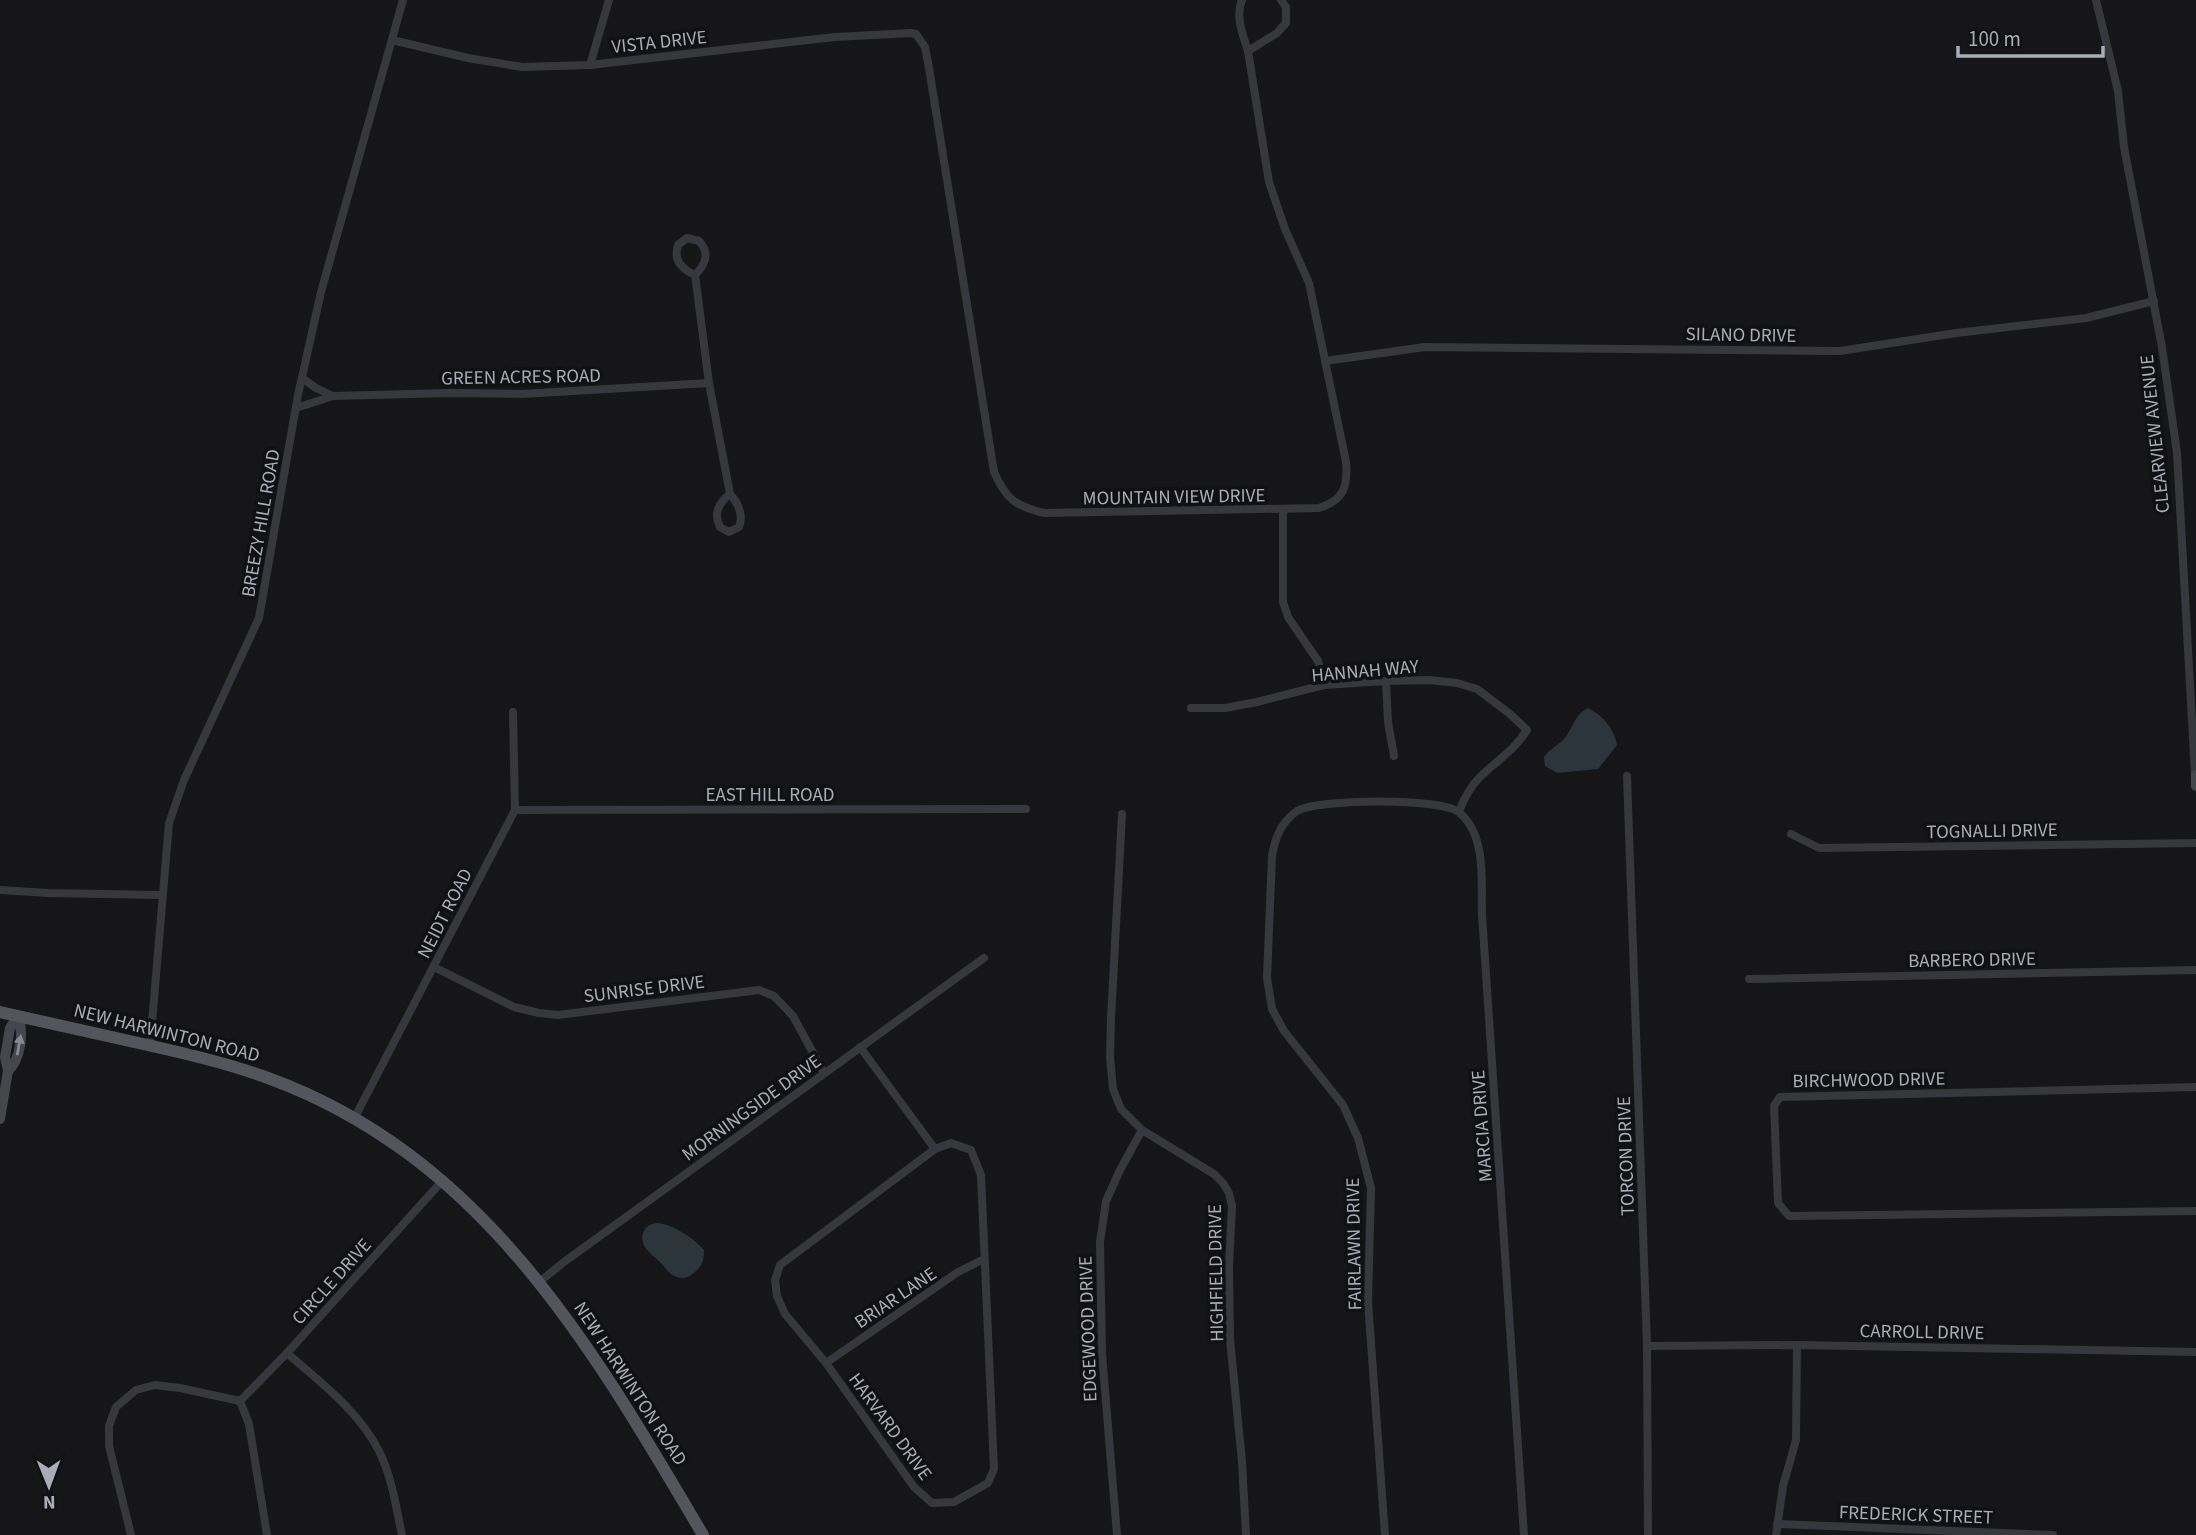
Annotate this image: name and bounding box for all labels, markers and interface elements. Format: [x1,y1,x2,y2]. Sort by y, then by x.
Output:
scale bar [1958,14,2103,58]
street label: VISTA DRIVE [610,24,708,61]
text: 100 m [1968,24,2021,54]
street label: SILANO DRIVE [1685,321,1797,350]
street label: CLEARVIEW AVENUE [2134,353,2177,514]
street label: GREEN ACRES ROAD [441,363,601,392]
street label: BREEZY HILL ROAD [235,447,288,599]
street label: MOUNTAIN VIEW DRIVE [1082,482,1266,513]
street label: HANNAH WAY [1310,653,1421,690]
street label: EAST HILL ROAD [706,782,834,809]
street label: TOGNALLI DRIVE [1926,817,2058,846]
street label: NEIDT ROAD [411,864,480,963]
street label: BARBERO DRIVE [1908,946,2036,975]
street label: SUNRISE DRIVE [582,969,706,1010]
street label: NEW HARWINTON ROAD [71,997,262,1070]
one-way arrow [14,1034,25,1056]
street label: MORNINGSIDE DRIVE [677,1048,827,1168]
street label: BIRCHWOOD DRIVE [1792,1066,1946,1095]
street label: MARCIA DRIVE [1465,1069,1500,1183]
street label: TORCON DRIVE [1611,1096,1642,1216]
street label: FAIRLAWN DRIVE [1340,1177,1369,1311]
street label: HIGHFIELD DRIVE [1202,1204,1231,1342]
street label: CIRCLE DRIVE [286,1233,378,1331]
street label: EDGEWOOD DRIVE [1072,1255,1105,1403]
street label: BRIAR LANE [849,1261,942,1336]
street label: NEW HARWINTON ROAD [567,1297,693,1471]
street label: CARROLL DRIVE [1859,1318,1985,1347]
street label: HARVARD DRIVE [842,1368,938,1486]
north arrow [14,1451,84,1521]
text: N [43,1488,56,1515]
street label: FREDERICK STREET [1838,1499,1994,1532]

